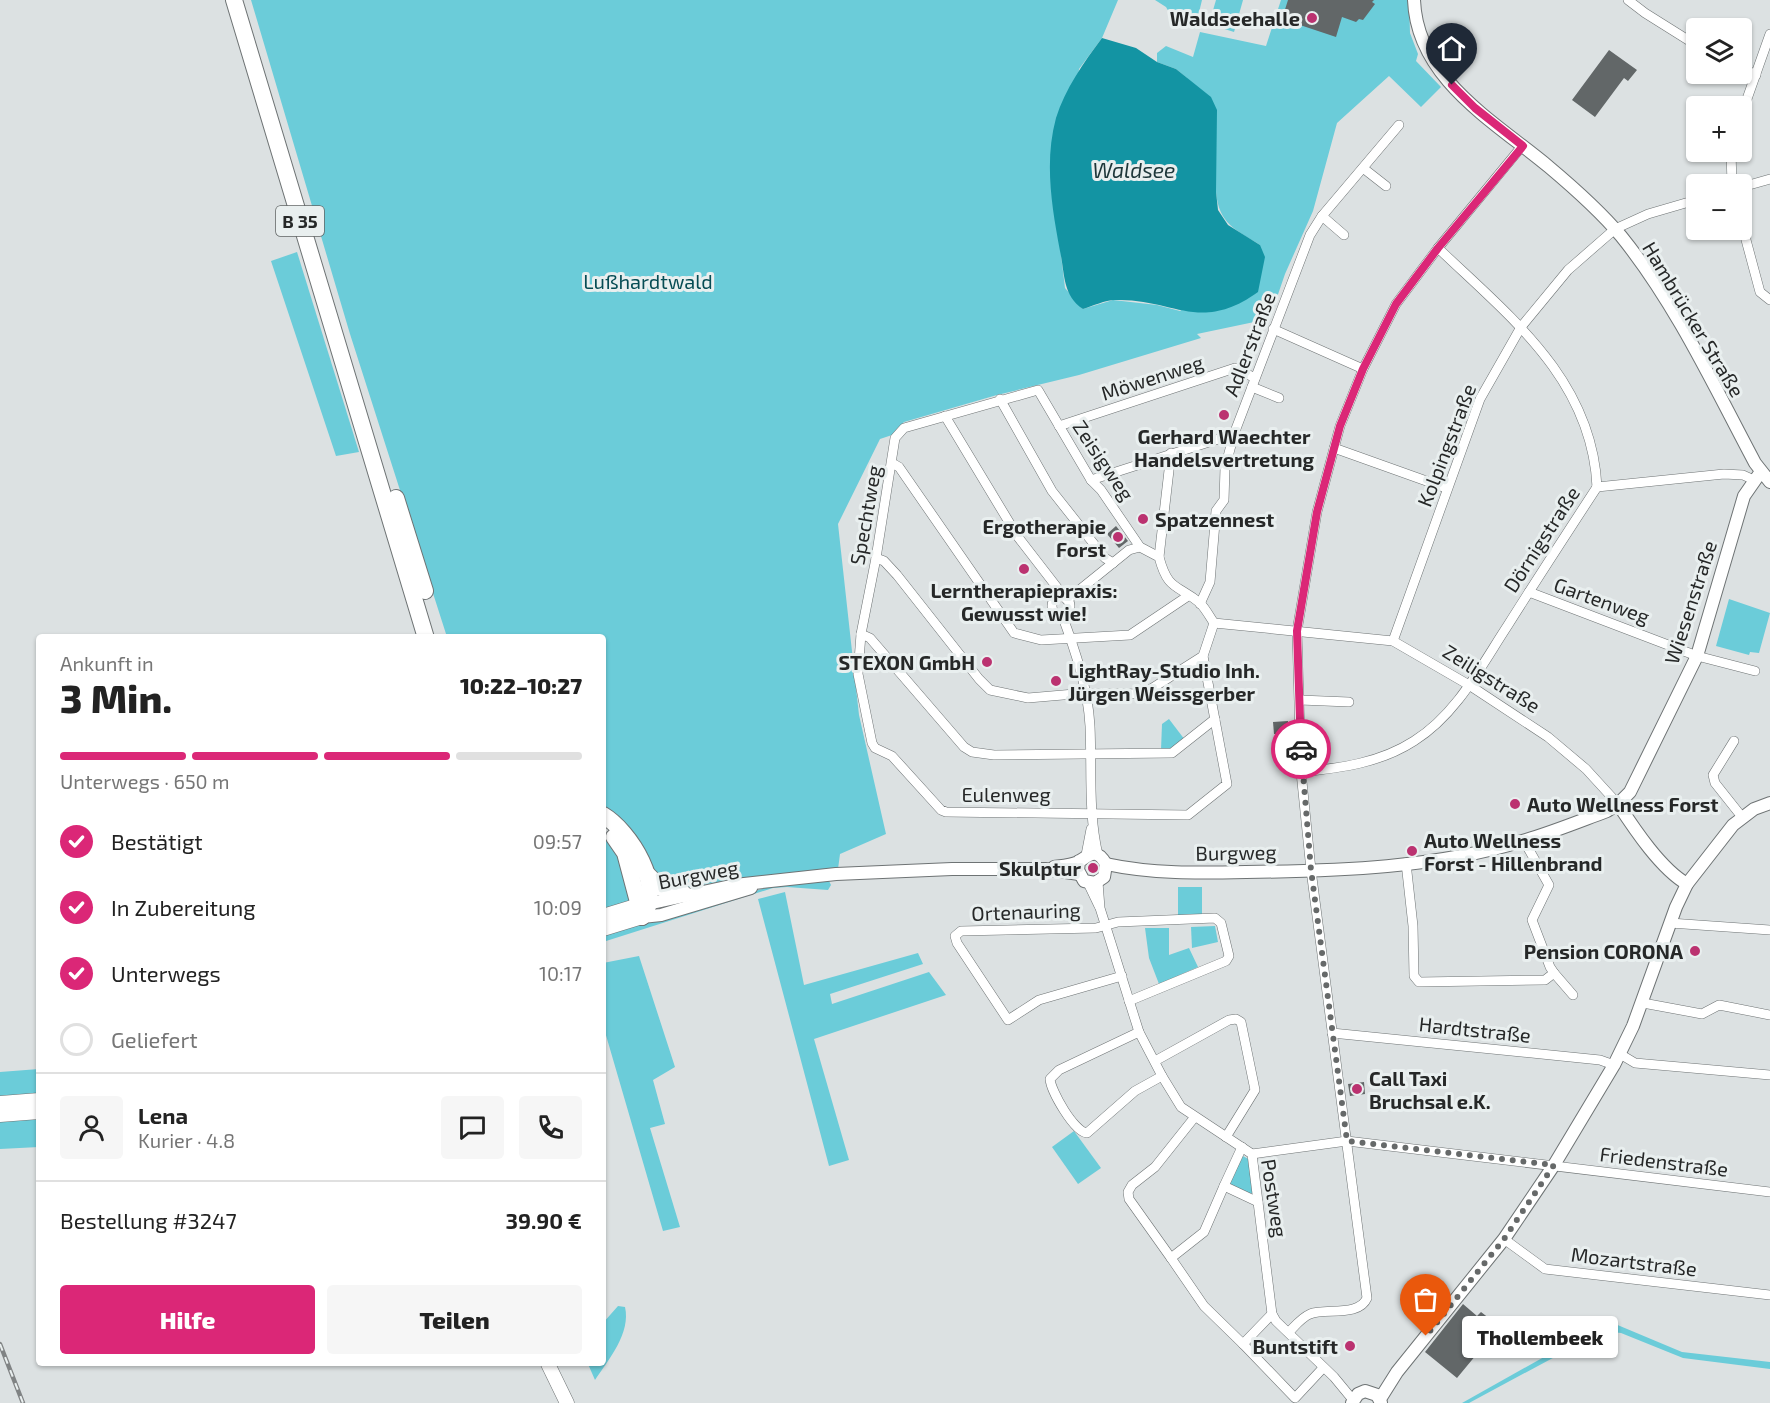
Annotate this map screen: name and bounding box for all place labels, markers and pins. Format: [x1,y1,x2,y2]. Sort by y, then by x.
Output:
place label: Waldseehalle [1170,6,1300,30]
marker: Waldseehalle [1305,11,1319,25]
pin [1426,23,1477,85]
marker: Gerhard Waechter Handelsvertretung [1217,408,1231,422]
place label: Gerhard Waechter Handelsvertretung [1134,424,1314,471]
place label: Spatzennest [1155,507,1274,531]
marker: Spatzennest [1136,512,1150,526]
place label: Ergotherapie Forst [983,514,1106,561]
marker: Ergotherapie Forst [1111,530,1125,544]
marker: Lerntherapiepraxis: Gewusst wie! [1017,562,1031,576]
place label: Lerntherapiepraxis: Gewusst wie! [930,578,1118,625]
place label: STEXON GmbH [838,650,975,674]
marker: STEXON GmbH [980,655,994,669]
place label: LightRay-Studio Inh. Jürgen Weissgerber [1068,658,1260,705]
marker: LightRay-Studio Inh. Jürgen Weissgerber [1049,674,1063,688]
place label: Auto Wellness Forst [1527,792,1719,816]
marker: Auto Wellness Forst [1508,797,1522,811]
place label: Auto Wellness Forst - Hillenbrand [1424,828,1602,875]
marker: Auto Wellness Forst - Hillenbrand [1405,844,1419,858]
place label: Skulptur [999,856,1081,880]
marker: Skulptur [1086,861,1100,875]
place label: Pension CORONA [1524,939,1684,963]
marker: Pension CORONA [1688,944,1702,958]
place label: Call Taxi Bruchsal e.K. [1369,1066,1491,1113]
marker: Call Taxi Bruchsal e.K. [1350,1082,1364,1096]
pin [1400,1274,1451,1336]
callout: Thollembeek [1462,1315,1618,1357]
place label: Buntstift [1253,1334,1338,1358]
marker: Buntstift [1343,1339,1357,1353]

